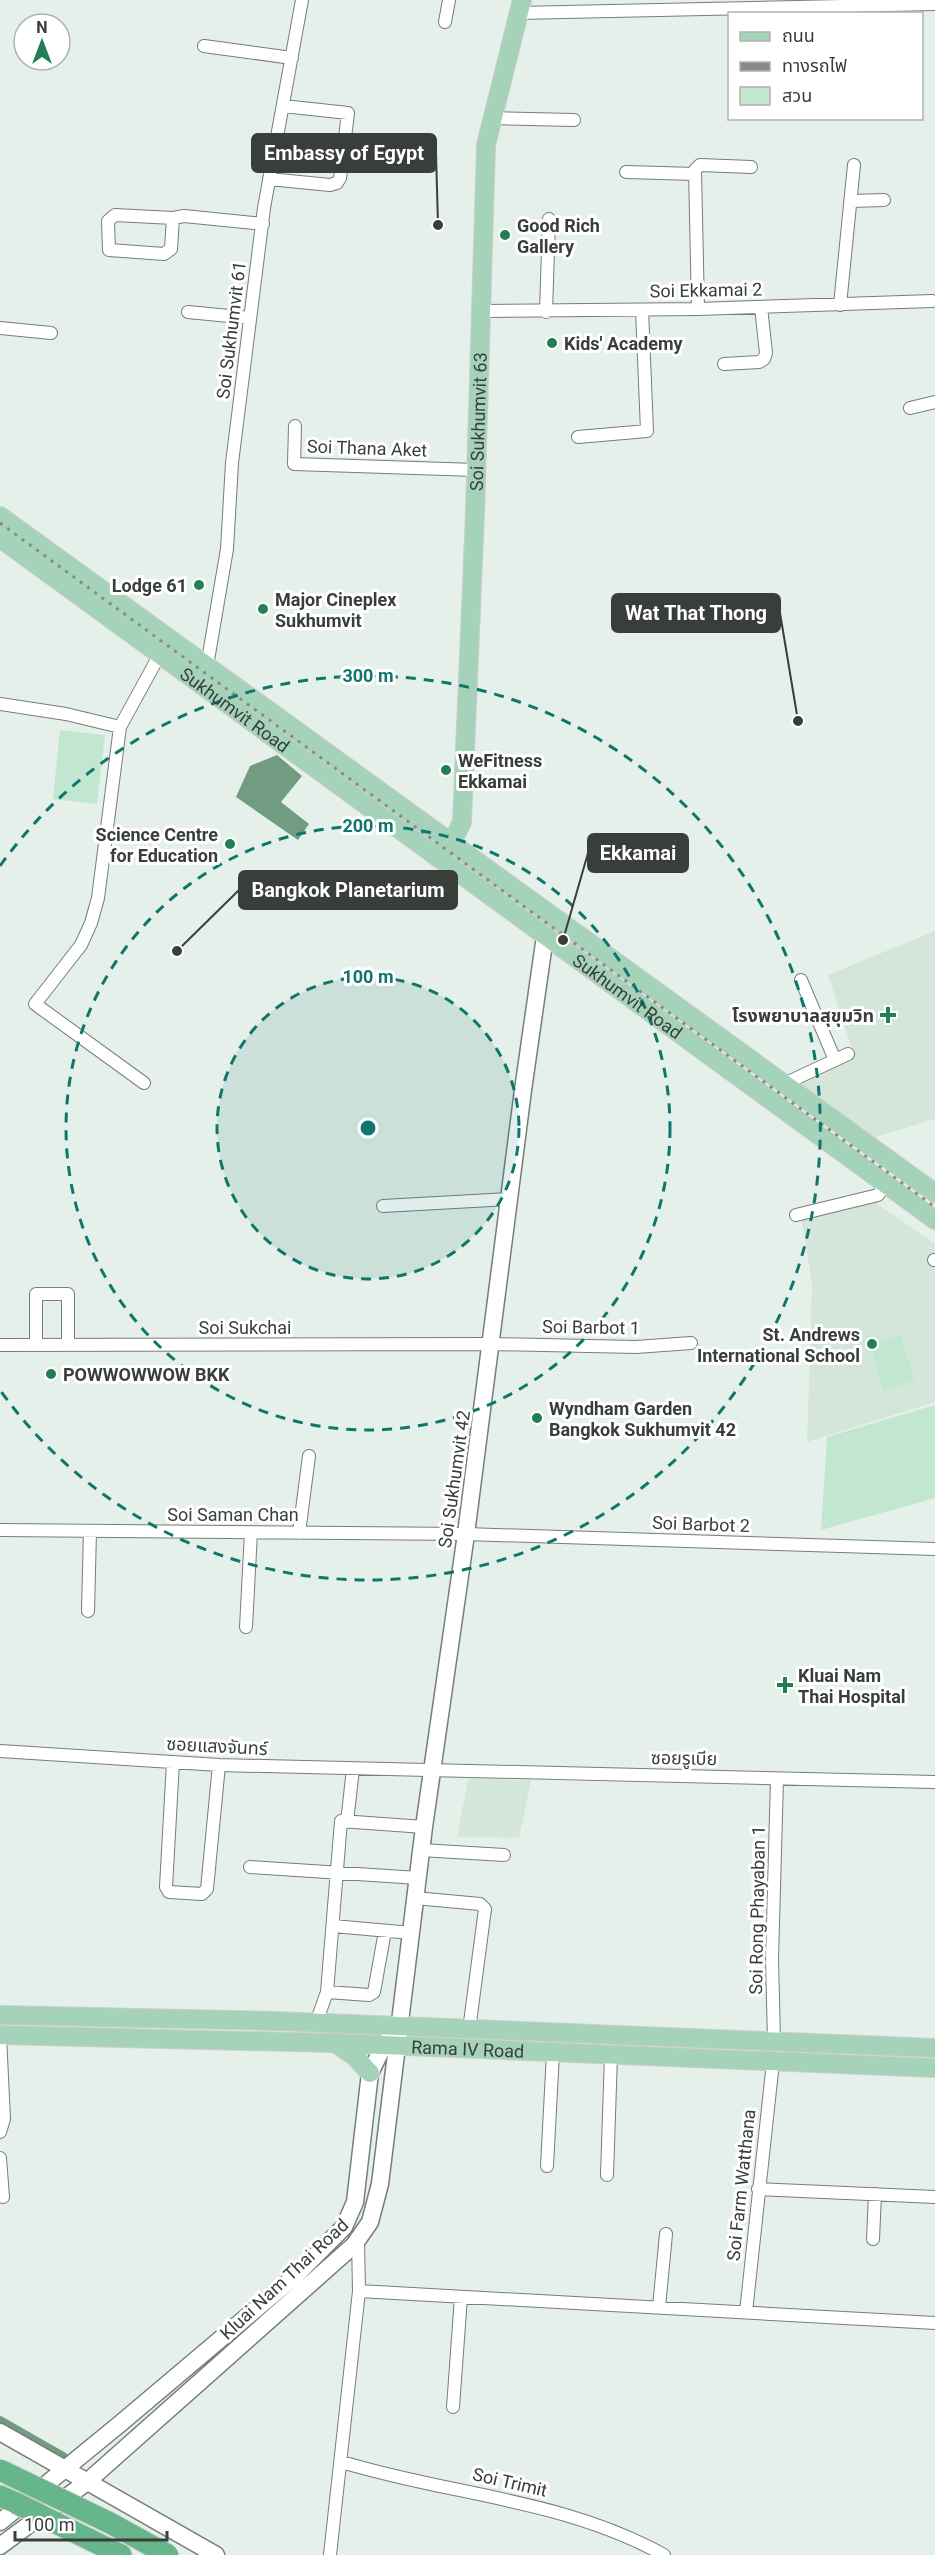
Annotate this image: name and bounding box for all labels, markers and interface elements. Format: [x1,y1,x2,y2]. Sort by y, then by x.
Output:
north arrow [12,12,72,72]
legend [728,12,923,120]
text: N [36,18,48,37]
text: ถนน [782,25,815,46]
text: ทางรถไฟ [782,55,847,76]
text: สวน [782,85,812,106]
callout: Embassy of Egypt [252,134,436,172]
text: Embassy of Egypt [264,141,424,165]
place label: Good Rich Gallery [517,215,600,257]
marker: Good Rich Gallery [498,228,512,242]
street label: Soi Sukhumvit 61 [212,260,250,400]
street label: Soi Ekkamai 2 [650,279,762,301]
place label: Kids' Academy [564,333,684,354]
marker: Kids' Academy [545,336,559,350]
street label: Soi Sukhumvit 63 [465,352,490,491]
street label: Soi Thana Aket [307,435,428,461]
place label: Lodge 61 [112,575,187,596]
marker: Lodge 61 [192,578,206,592]
place label: Major Cineplex Sukhumvit [275,589,397,631]
callout: Wat That Thong [612,594,780,632]
text: Wat That Thong [625,601,767,625]
marker: Major Cineplex Sukhumvit [256,602,270,616]
street label: Sukhumvit Road [176,663,294,756]
text: 300 m [342,665,394,686]
place label: WeFitness Ekkamai [458,750,542,792]
marker: WeFitness Ekkamai [439,763,453,777]
text: 200 m [342,815,394,836]
place label: Science Centre for Education [96,824,218,866]
callout: Ekkamai [588,834,688,872]
marker: Science Centre for Education [223,837,237,851]
text: Ekkamai [600,841,676,865]
callout: Bangkok Planetarium [239,871,457,909]
text: Bangkok Planetarium [251,878,445,902]
street label: Sukhumvit Road [569,949,687,1043]
text: 100 m [342,966,394,987]
place label: โรงพยาบาลสุขุมวิท [732,1005,874,1027]
marker: โรงพยาบาลสุขุมวิท [879,1006,897,1024]
centre of rings [358,1118,378,1138]
street label: Soi Barbot 1 [542,1316,640,1338]
street label: Soi Sukchai [199,1317,291,1338]
place label: St. Andrews International School [697,1324,860,1366]
marker: St. Andrews International School [865,1337,879,1351]
place label: POWWOWWOW BKK [63,1364,230,1385]
marker: POWWOWWOW BKK [44,1367,58,1381]
place label: Wyndham Garden Bangkok Sukhumvit 42 [549,1398,736,1440]
street label: Soi Sukhumvit 42 [434,1409,474,1549]
marker: Wyndham Garden Bangkok Sukhumvit 42 [530,1411,544,1425]
street label: Soi Saman Chan [167,1504,299,1525]
street label: Soi Barbot 2 [652,1512,750,1536]
place label: Kluai Nam Thai Hospital [798,1665,906,1707]
marker: Kluai Nam Thai Hospital [776,1676,794,1694]
street label: ซอยแสงจันทร์ [166,1733,269,1759]
street label: ซอยรูเบีย [651,1747,717,1771]
street label: Soi Rong Phayaban 1 [745,1825,769,1995]
street label: Rama IV Road [411,2036,525,2061]
street label: Soi Farm Watthana [723,2108,759,2262]
street label: Kluai Nam Thai Road [216,2214,352,2344]
street label: Soi Trimit [471,2463,550,2501]
scale bar [15,2504,166,2542]
text: 100 m [24,2514,75,2535]

